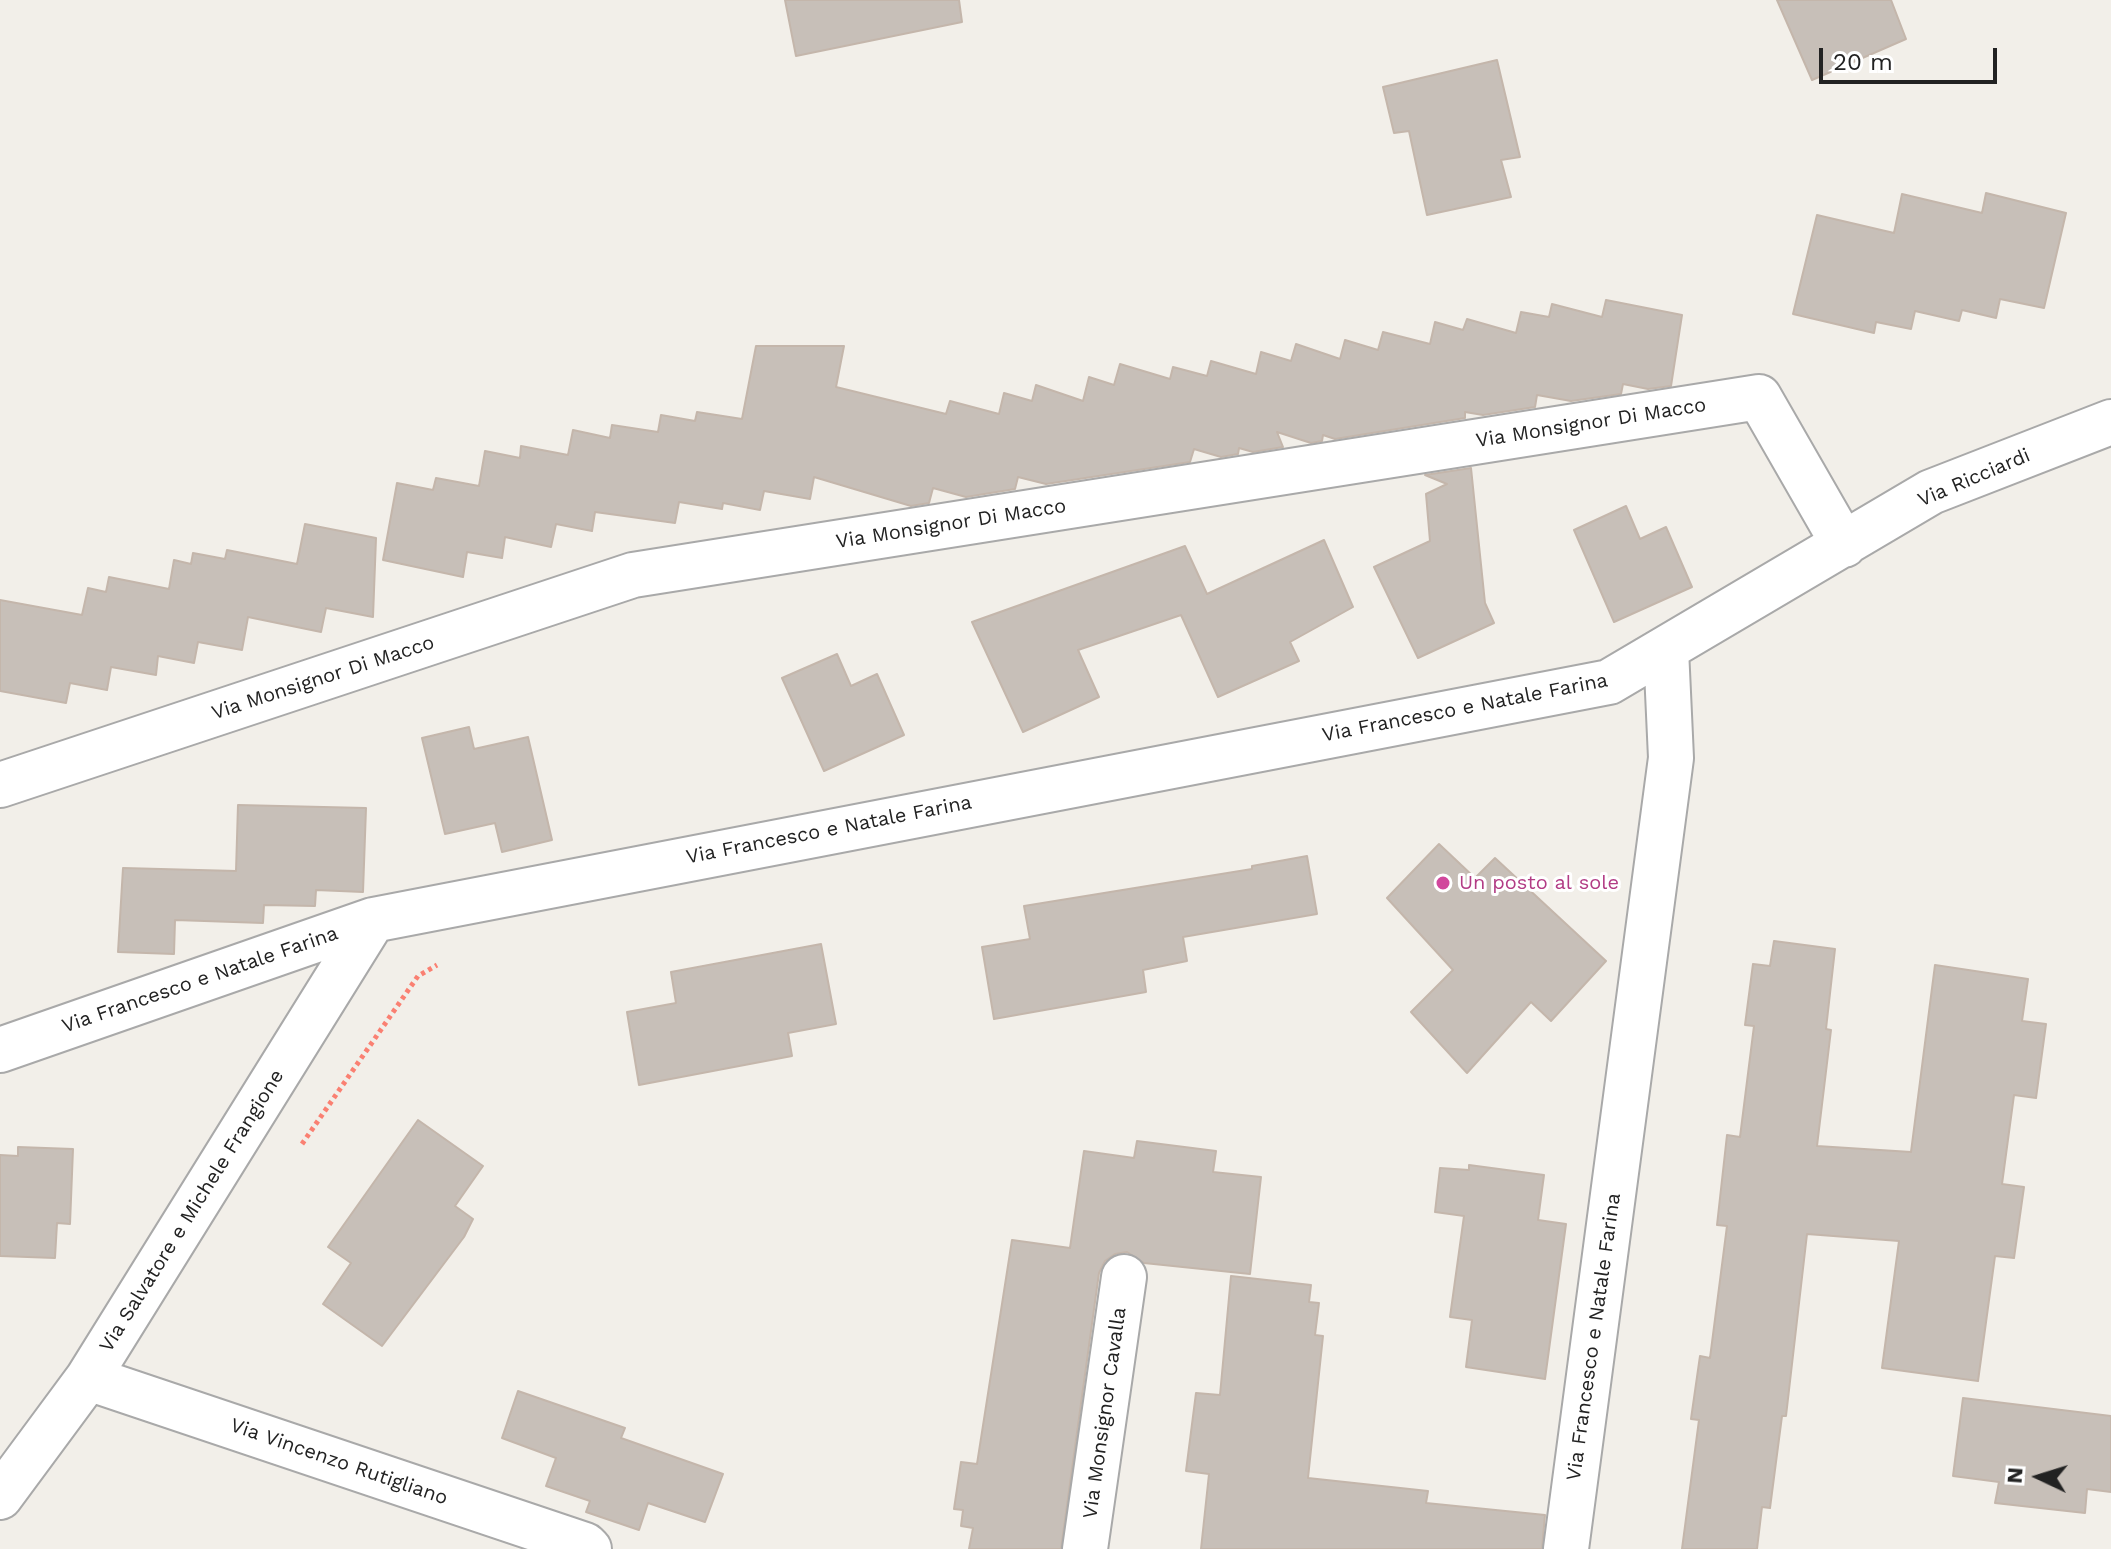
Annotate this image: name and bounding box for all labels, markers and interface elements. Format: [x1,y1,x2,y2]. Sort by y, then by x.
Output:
scale bar [1823,32,2001,82]
text: 20 m [1833,48,1893,76]
street label: Via Monsignor Di Macco [1474,393,1708,453]
street label: Via Ricciardi [1914,444,2034,512]
street label: Via Monsignor Di Macco [834,494,1068,554]
street label: Via Monsignor Di Macco [209,631,437,725]
street label: Via Francesco e Natale Farina [1320,669,1610,747]
street label: Via Francesco e Natale Farina [684,791,974,869]
place label: Un posto al sole [1459,871,1619,895]
marker: Un posto al sole [1434,874,1452,892]
street label: Via Francesco e Natale Farina [59,921,341,1039]
street label: Via Salvatore e Michele Frangione [95,1065,289,1357]
street label: Via Francesco e Natale Farina [1562,1192,1626,1482]
street label: Via Monsignor Cavalla [1078,1306,1132,1520]
street label: Via Vincenzo Rutigliano [227,1413,451,1511]
north arrow [1999,1437,2079,1517]
text: N [2002,1466,2028,1484]

